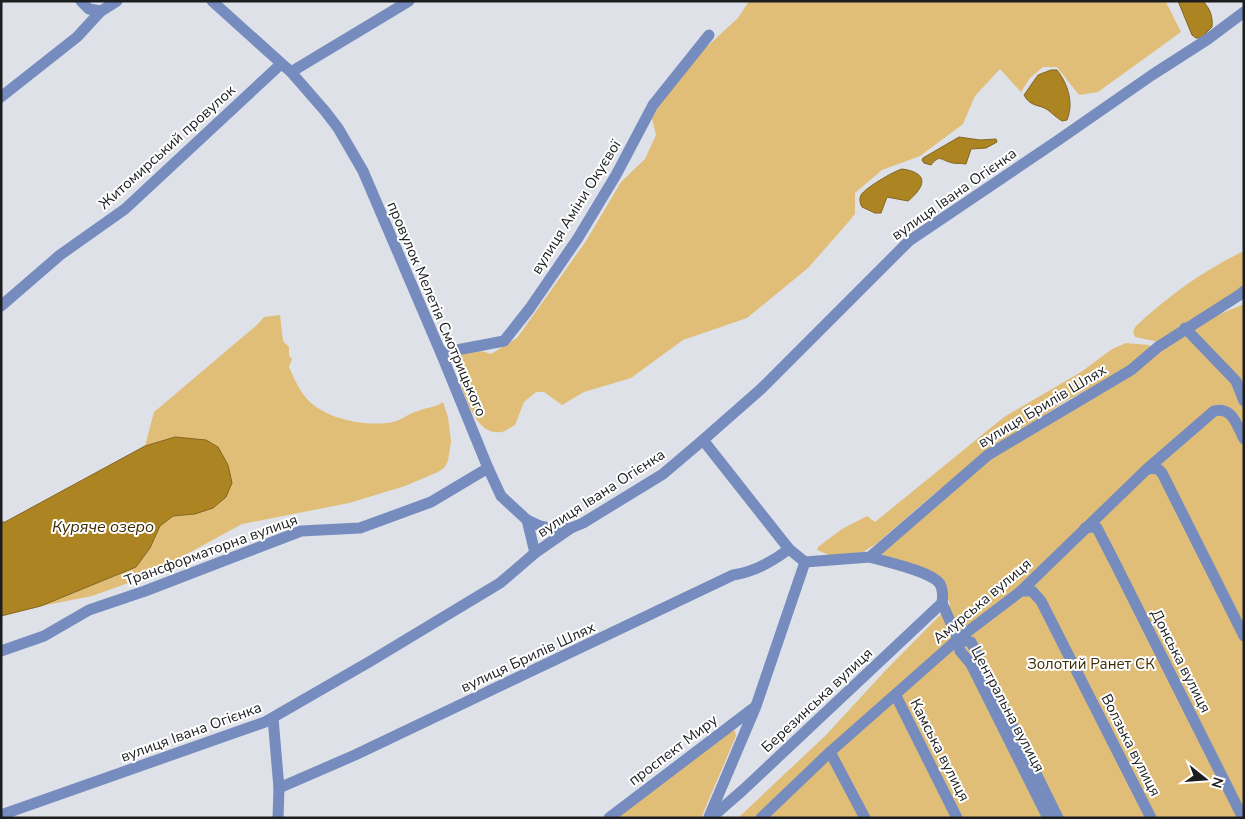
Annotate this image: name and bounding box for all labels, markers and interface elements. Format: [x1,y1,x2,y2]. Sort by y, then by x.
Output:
street label: Житомирський провулок [94,80,240,214]
street label: вулиця Аміни Окуєвої [527,136,626,278]
street label: вулиця Івана Огієнка [887,143,1021,245]
street label: провулок Мелетія Смотрицького [383,198,491,420]
street label: вулиця Брилів Шлях [974,360,1110,452]
street label: вулиця Івана Огієнка [533,444,669,542]
street label: Трансформаторна вулиця [122,509,300,591]
water label: Куряче озеро [52,516,154,538]
street label: Амурська вулиця [929,554,1035,648]
street label: Донська вулиця [1146,606,1216,716]
street label: вулиця Брилів Шлях [457,617,599,697]
street label: Березинська вулиця [757,643,877,757]
street label: Центральна вулиця [966,643,1050,775]
park label: Золотий Ранет СК [1027,654,1155,674]
street label: Волзька вулиця [1097,690,1165,800]
street label: Камська вулиця [906,695,974,805]
street label: вулиця Івана Огієнка [118,697,264,767]
street label: проспект Миру [624,710,722,790]
north arrow [1180,754,1230,804]
text: N [1206,775,1228,790]

